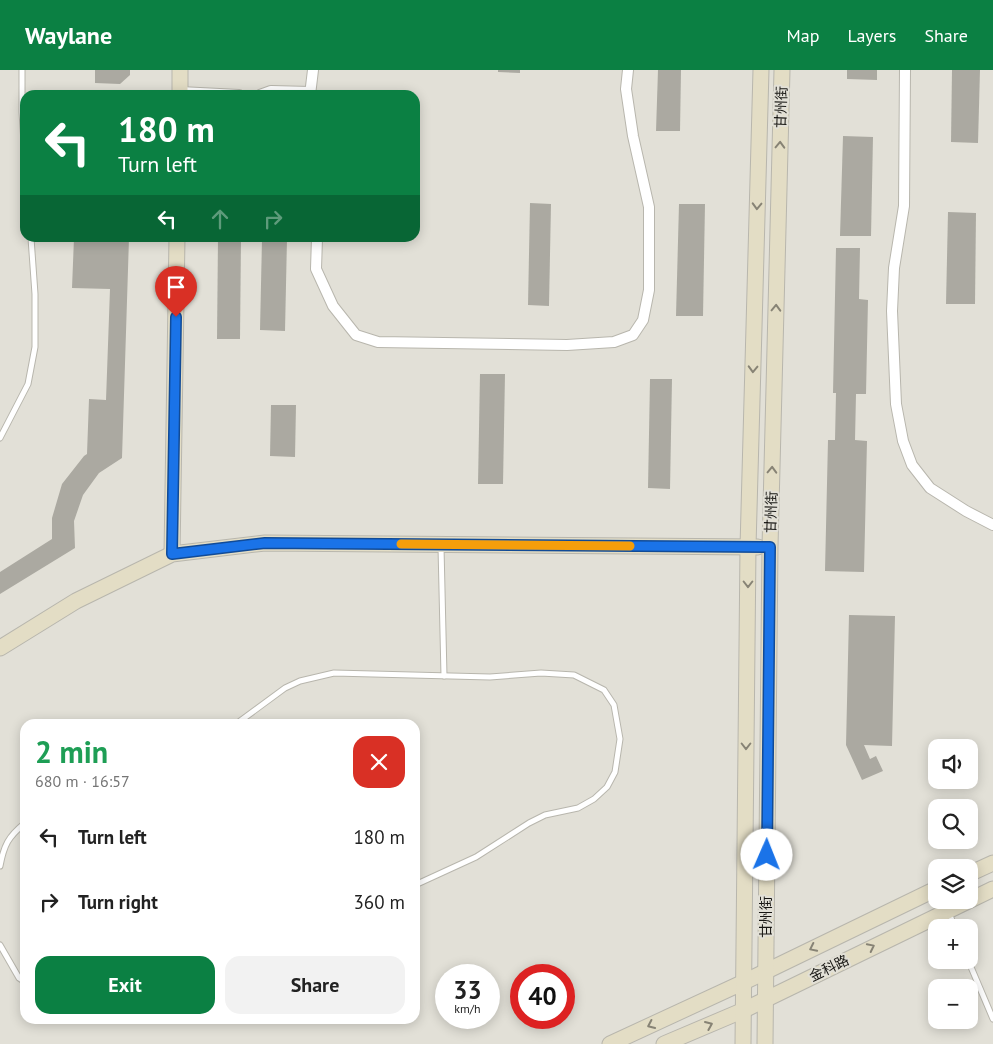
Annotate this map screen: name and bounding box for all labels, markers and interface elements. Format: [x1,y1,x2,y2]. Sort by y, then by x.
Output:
text: Waylane [25,20,112,51]
text: Map [787,24,819,47]
text: Layers [847,24,896,47]
text: Share [924,24,968,47]
street label: 甘州街 [771,86,791,128]
text: 180 m [118,106,215,152]
icon: left [35,110,100,175]
one-way arrow [775,141,786,149]
text: Turn left [118,150,197,178]
one-way arrow [752,202,762,210]
icon: left [153,205,181,233]
icon: ahead [206,205,234,233]
icon: right [259,205,287,233]
pin [155,266,197,317]
icon: arrive [162,273,190,301]
one-way arrow [771,304,781,312]
one-way arrow [748,365,758,373]
one-way arrow [766,466,777,474]
street label: 甘州街 [761,491,781,533]
one-way arrow [743,580,753,588]
text: 2 min [35,732,108,771]
button: close [353,736,405,788]
map controls [928,739,978,1029]
button: sound [928,739,978,789]
one-way arrow [741,742,751,750]
text: 680 m · 16:57 [35,771,130,791]
button: search [928,799,978,849]
icon: left [35,823,63,851]
text: Turn left [78,825,147,849]
text: 180 m [353,825,405,849]
position arrow [740,828,792,880]
button: layers [928,859,978,909]
icon: right [35,888,63,916]
text: Turn right [78,890,158,914]
text: 360 m [353,890,405,914]
street label: 甘州街 [757,896,775,938]
button: + [928,919,978,969]
one-way arrow [809,942,818,952]
one-way arrow [866,943,875,953]
street label: 金科路 [806,951,852,985]
button: Exit [35,956,215,1014]
button: Share [225,956,405,1014]
speed limit sign: 40 [510,964,575,1029]
text: 33 [453,974,482,1006]
button: − [928,979,978,1029]
text: km/h [454,1001,481,1016]
one-way arrow [647,1019,656,1029]
one-way arrow [704,1020,713,1031]

